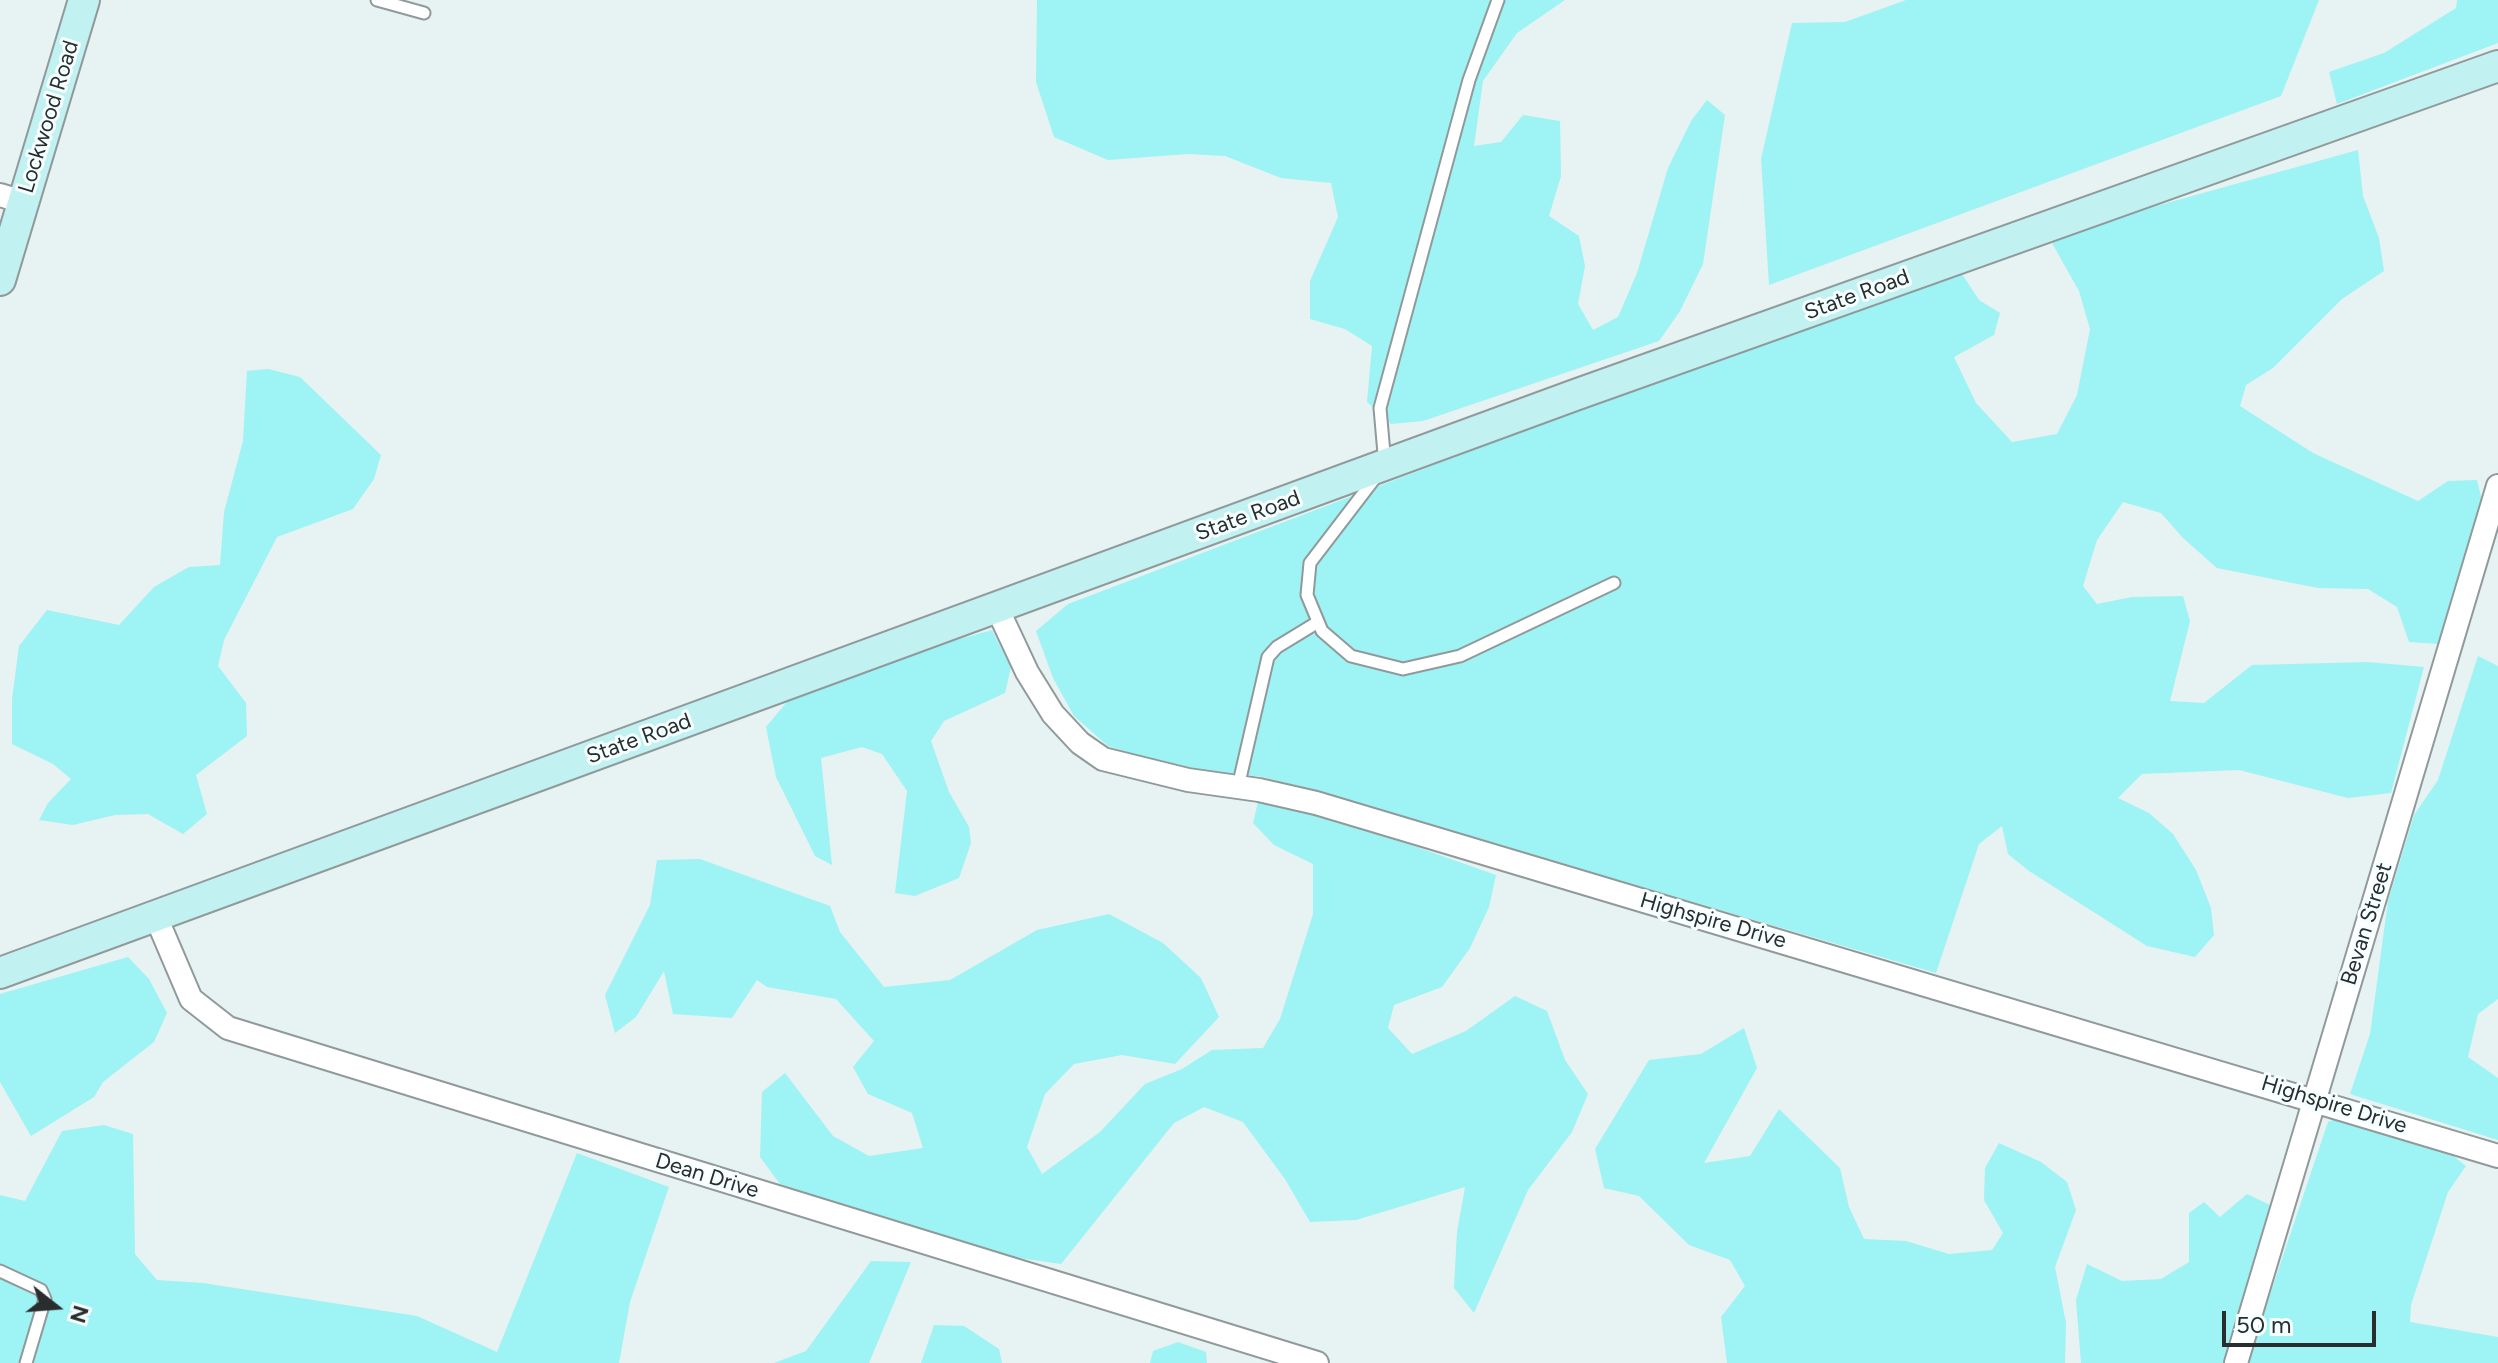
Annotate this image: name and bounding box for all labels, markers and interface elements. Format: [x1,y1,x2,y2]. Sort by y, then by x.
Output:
street label: Lockwood Road [13,37,85,197]
street label: State Road [1801,264,1913,326]
street label: State Road [1192,485,1304,547]
street label: State Road [583,708,695,770]
street label: Bevan Street [2336,859,2398,989]
street label: Highspire Drive [1637,888,1789,954]
street label: Highspire Drive [2258,1070,2410,1140]
street label: Dean Drive [652,1148,762,1204]
north arrow [16,1267,96,1347]
scale bar [2226,1295,2380,1345]
text: N [64,1302,95,1326]
text: 50 m [2236,1310,2292,1339]

